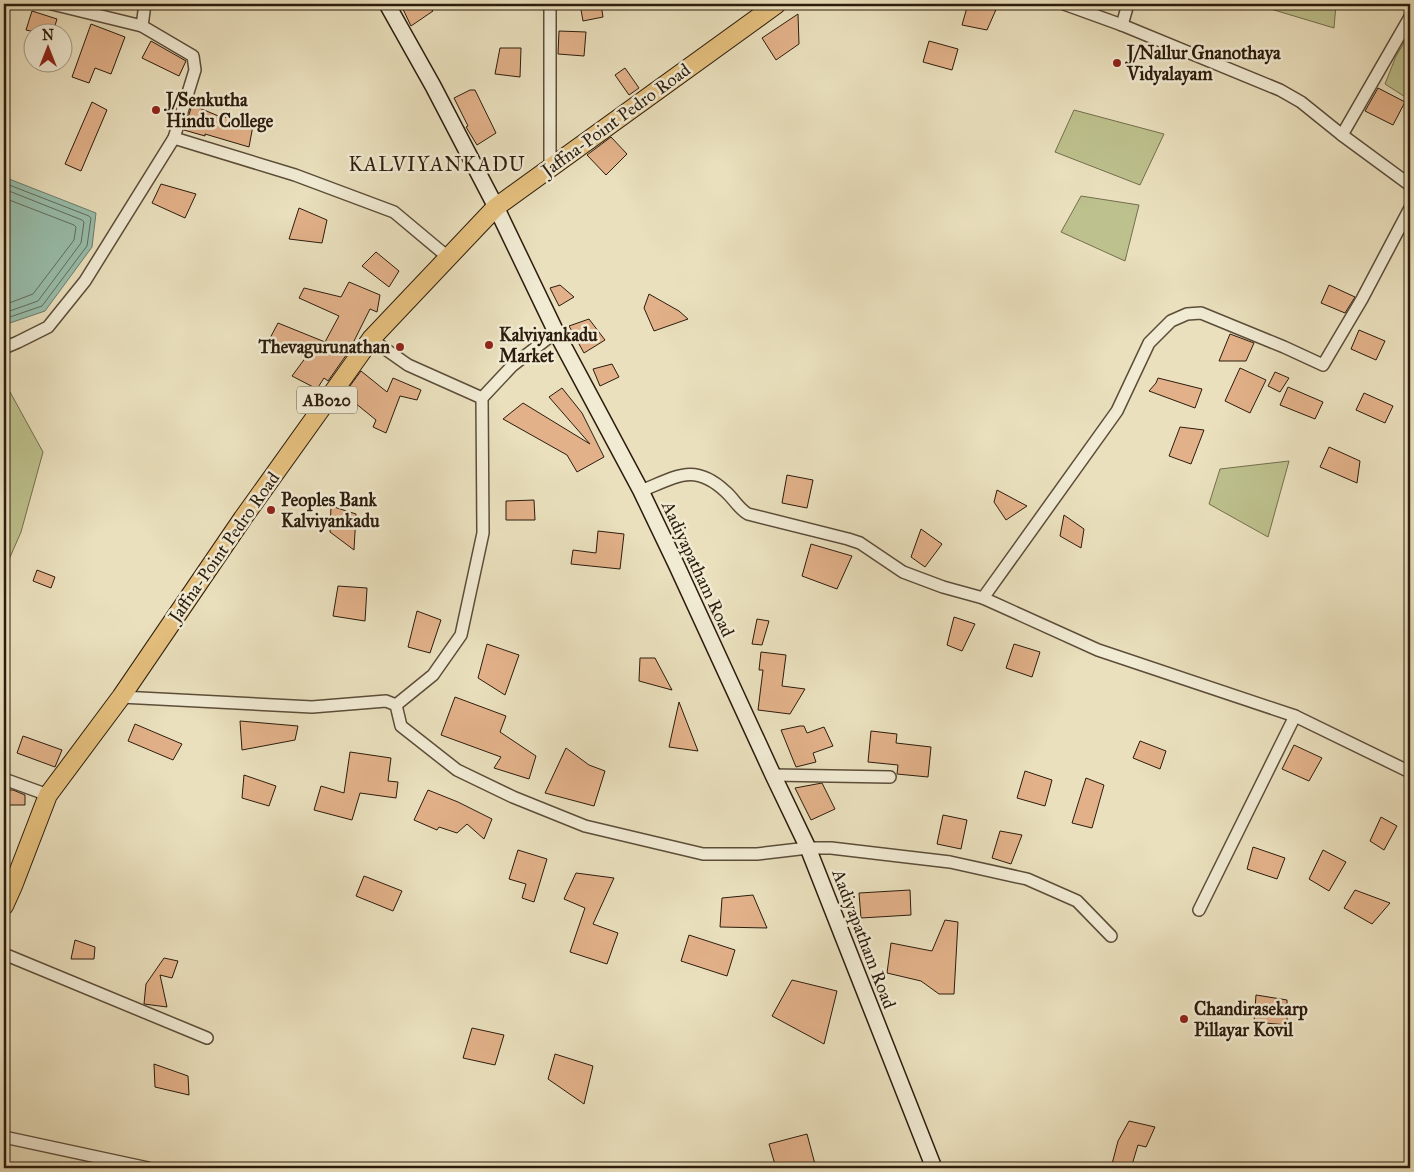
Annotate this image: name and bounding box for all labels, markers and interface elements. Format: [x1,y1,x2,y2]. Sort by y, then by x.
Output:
north arrow [22,22,72,72]
text: N [42,27,54,44]
place label: J/Nallur Gnanothaya Vidyalayam [1125,42,1281,86]
marker: J/Nallur Gnanothaya Vidyalayam [1111,57,1123,69]
street label: Jaffna-Point Pedro Road [536,59,695,183]
place label: J/Senkutha Hindu College [164,89,274,133]
marker: J/Senkutha Hindu College [150,104,162,116]
district label: KALVIYANKADU [349,152,525,176]
place label: Kalviyankadu Market [499,324,598,367]
place label: Thevagurunathan [257,336,390,359]
marker: Kalviyankadu Market [483,339,495,351]
marker: Thevagurunathan [394,341,406,353]
road number: AB020 [297,386,357,414]
street label: Jaffna-Point Pedro Road [163,468,285,629]
place label: Peoples Bank Kalviyankadu [281,489,380,533]
street label: Aadiyapatham Road [656,497,739,640]
marker: Peoples Bank Kalviyankadu [265,504,277,516]
street label: Aadiyapatham Road [827,865,901,1012]
place label: Chandirasekarp Pillayar Kovil [1194,998,1308,1042]
marker: Chandirasekarp Pillayar Kovil [1178,1013,1190,1025]

